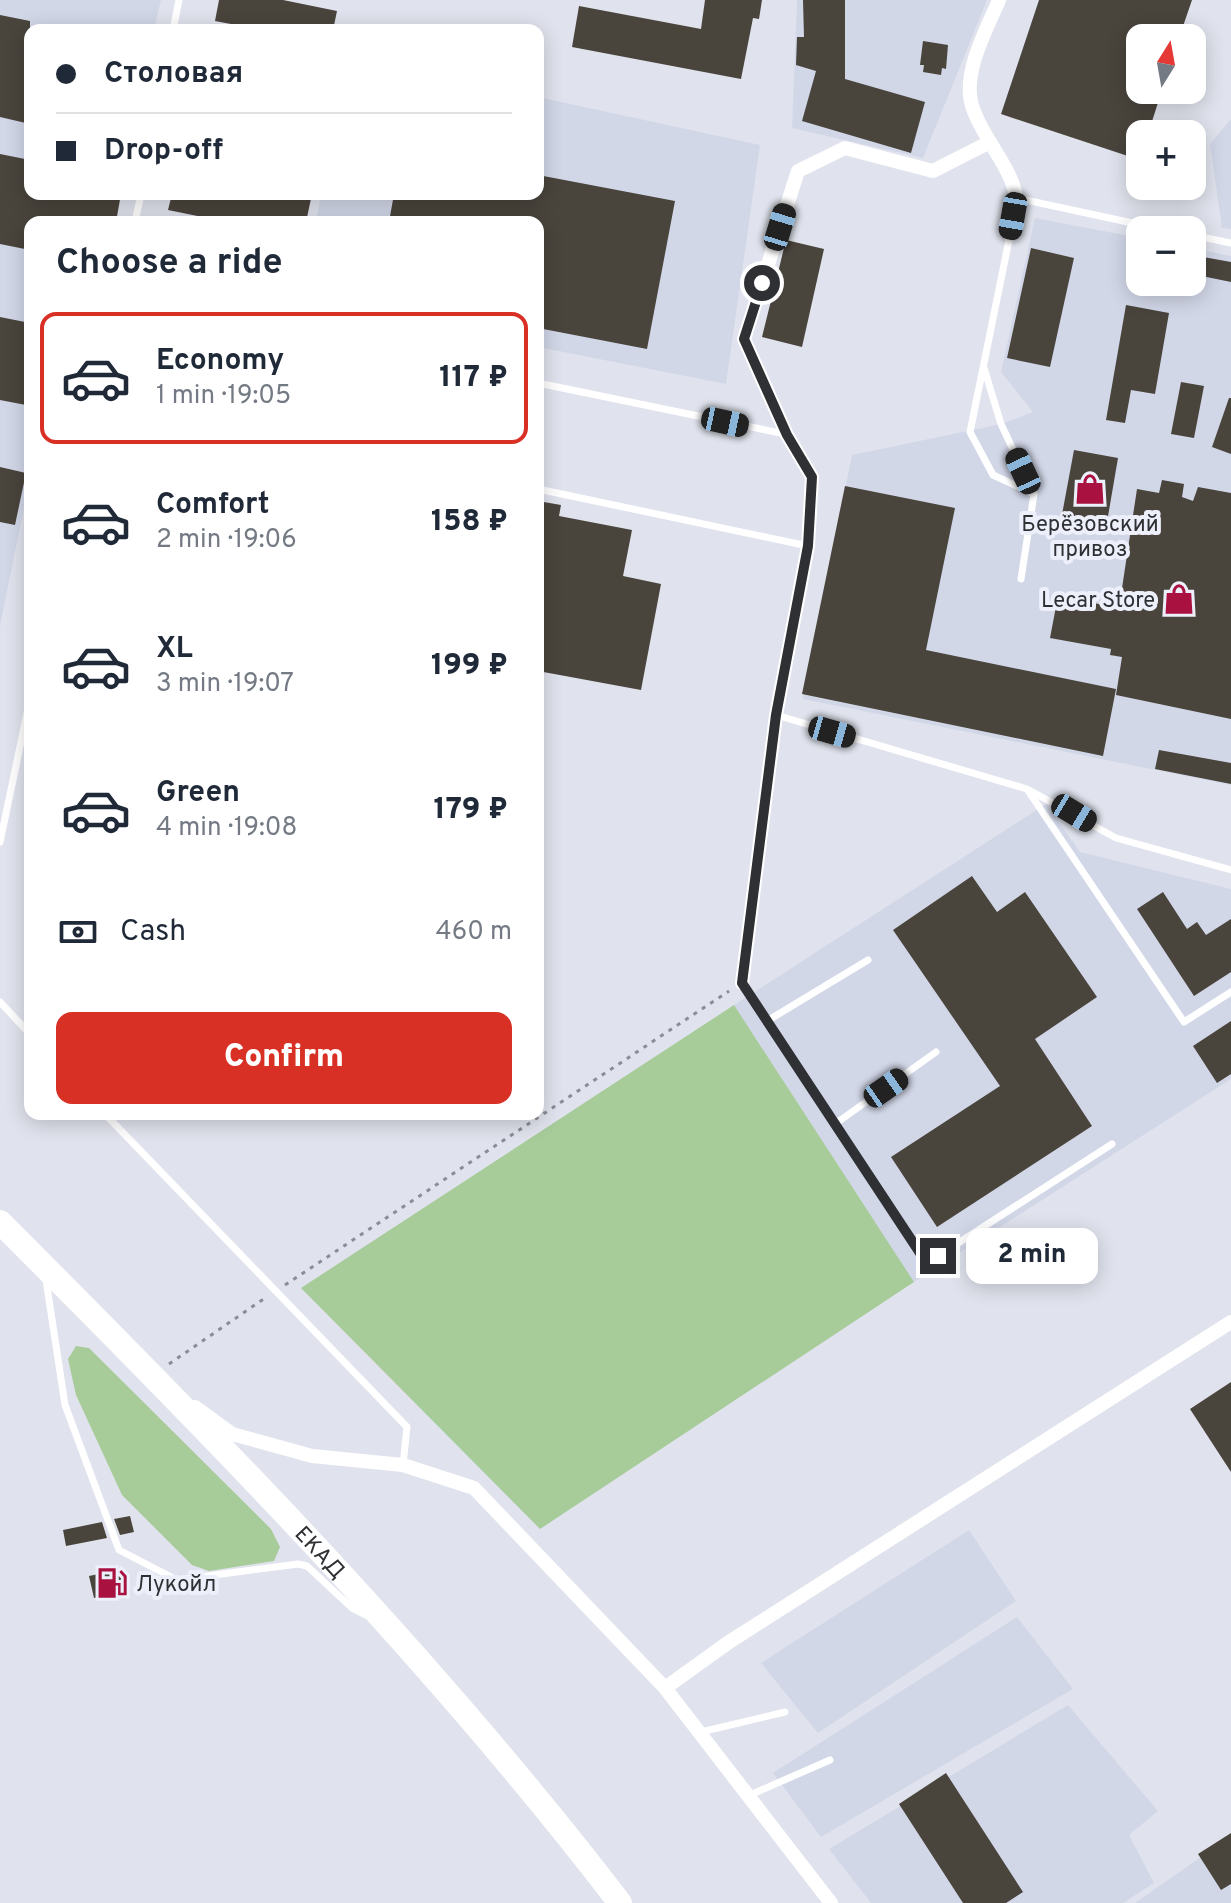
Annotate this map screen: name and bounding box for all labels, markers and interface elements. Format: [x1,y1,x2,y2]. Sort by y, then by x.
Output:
north arrow [1126,24,1206,104]
map controls [1126,24,1206,296]
text: Столовая [104,56,243,93]
button: + [1126,120,1206,200]
text: Drop-off [104,133,223,170]
car [997,190,1029,242]
car [762,201,798,253]
button: − [1126,216,1206,296]
text: Choose a ride [56,241,282,287]
route start [744,265,780,301]
icon: car [60,342,132,414]
text: Economy [156,343,284,380]
text: 117 ₽ [439,360,508,397]
text: 1 min · 19:05 [156,380,291,413]
car [699,405,751,439]
car [1002,444,1044,498]
shop icon: Берёзовский привоз [1073,472,1107,506]
icon: car [60,486,132,558]
text: Comfort [156,487,269,524]
text: 158 ₽ [431,504,508,541]
place label: Берёзовский привоз [1021,512,1159,564]
text: 2 min · 19:06 [156,524,297,557]
shop icon: Lecar Store [1162,582,1196,616]
place label: Lecar Store [1041,588,1155,615]
icon: car [60,630,132,702]
text: XL [156,631,193,668]
text: 199 ₽ [431,648,508,685]
text: 3 min · 19:07 [156,668,294,701]
car [806,714,858,750]
icon: car [60,774,132,846]
text: Green [156,775,240,812]
car [1047,790,1101,836]
text: 179 ₽ [433,792,508,829]
text: 4 min · 19:08 [156,812,297,845]
icon: cash [56,910,100,954]
text: Cash [120,914,186,951]
text: 460 m [436,916,512,949]
button: Confirm [56,1012,512,1104]
car [859,1064,913,1112]
callout: 2 min [966,1228,1098,1284]
route end [920,1238,956,1274]
text: 2 min [998,1239,1066,1272]
street label: ЕКАД [288,1522,350,1585]
fuel station icon: Лукойл [95,1566,129,1600]
place label: Лукойл [136,1572,216,1599]

